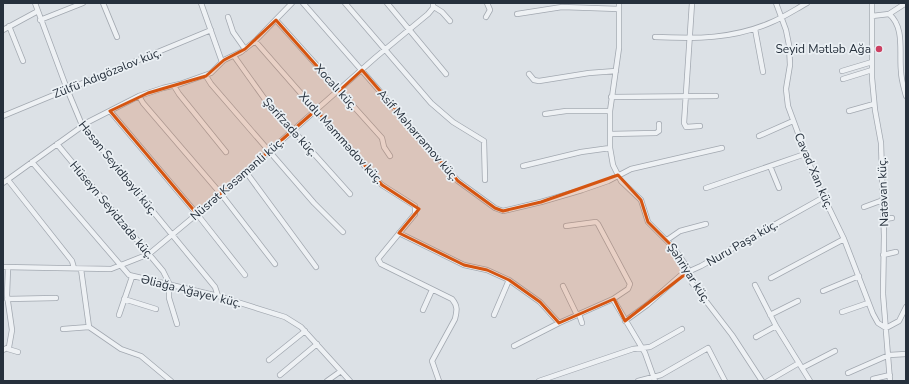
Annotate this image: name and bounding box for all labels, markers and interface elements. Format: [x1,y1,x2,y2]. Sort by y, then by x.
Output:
place label: Seyid Mətləb Ağa [775,41,871,57]
street label: Zülfü Adıgözəlov küç. [51,44,163,102]
marker: Seyid Mətləb Ağa [874,44,884,54]
street label: Xocalı küç. [311,61,361,113]
street label: Asif Məhərrəmov küç. [374,86,462,184]
street label: Xudu Məmmədov küç. [295,88,387,188]
street label: Şərifzadə küç. [259,94,321,160]
street label: Həsən Seyidbəyli küç. [75,117,161,219]
street label: Cavad Xan küç. [791,130,837,212]
street label: Nüsrət Kəsəmənli küç. [187,134,287,224]
street label: Natəvan küç. [874,157,892,227]
street label: Hüseyn Seyidzadə küç. [66,158,158,262]
street label: Nuru Paşa küç. [703,216,781,270]
street label: Şəhriyar küç. [664,240,714,306]
street label: Əliağa Ağayev küç. [139,271,243,311]

